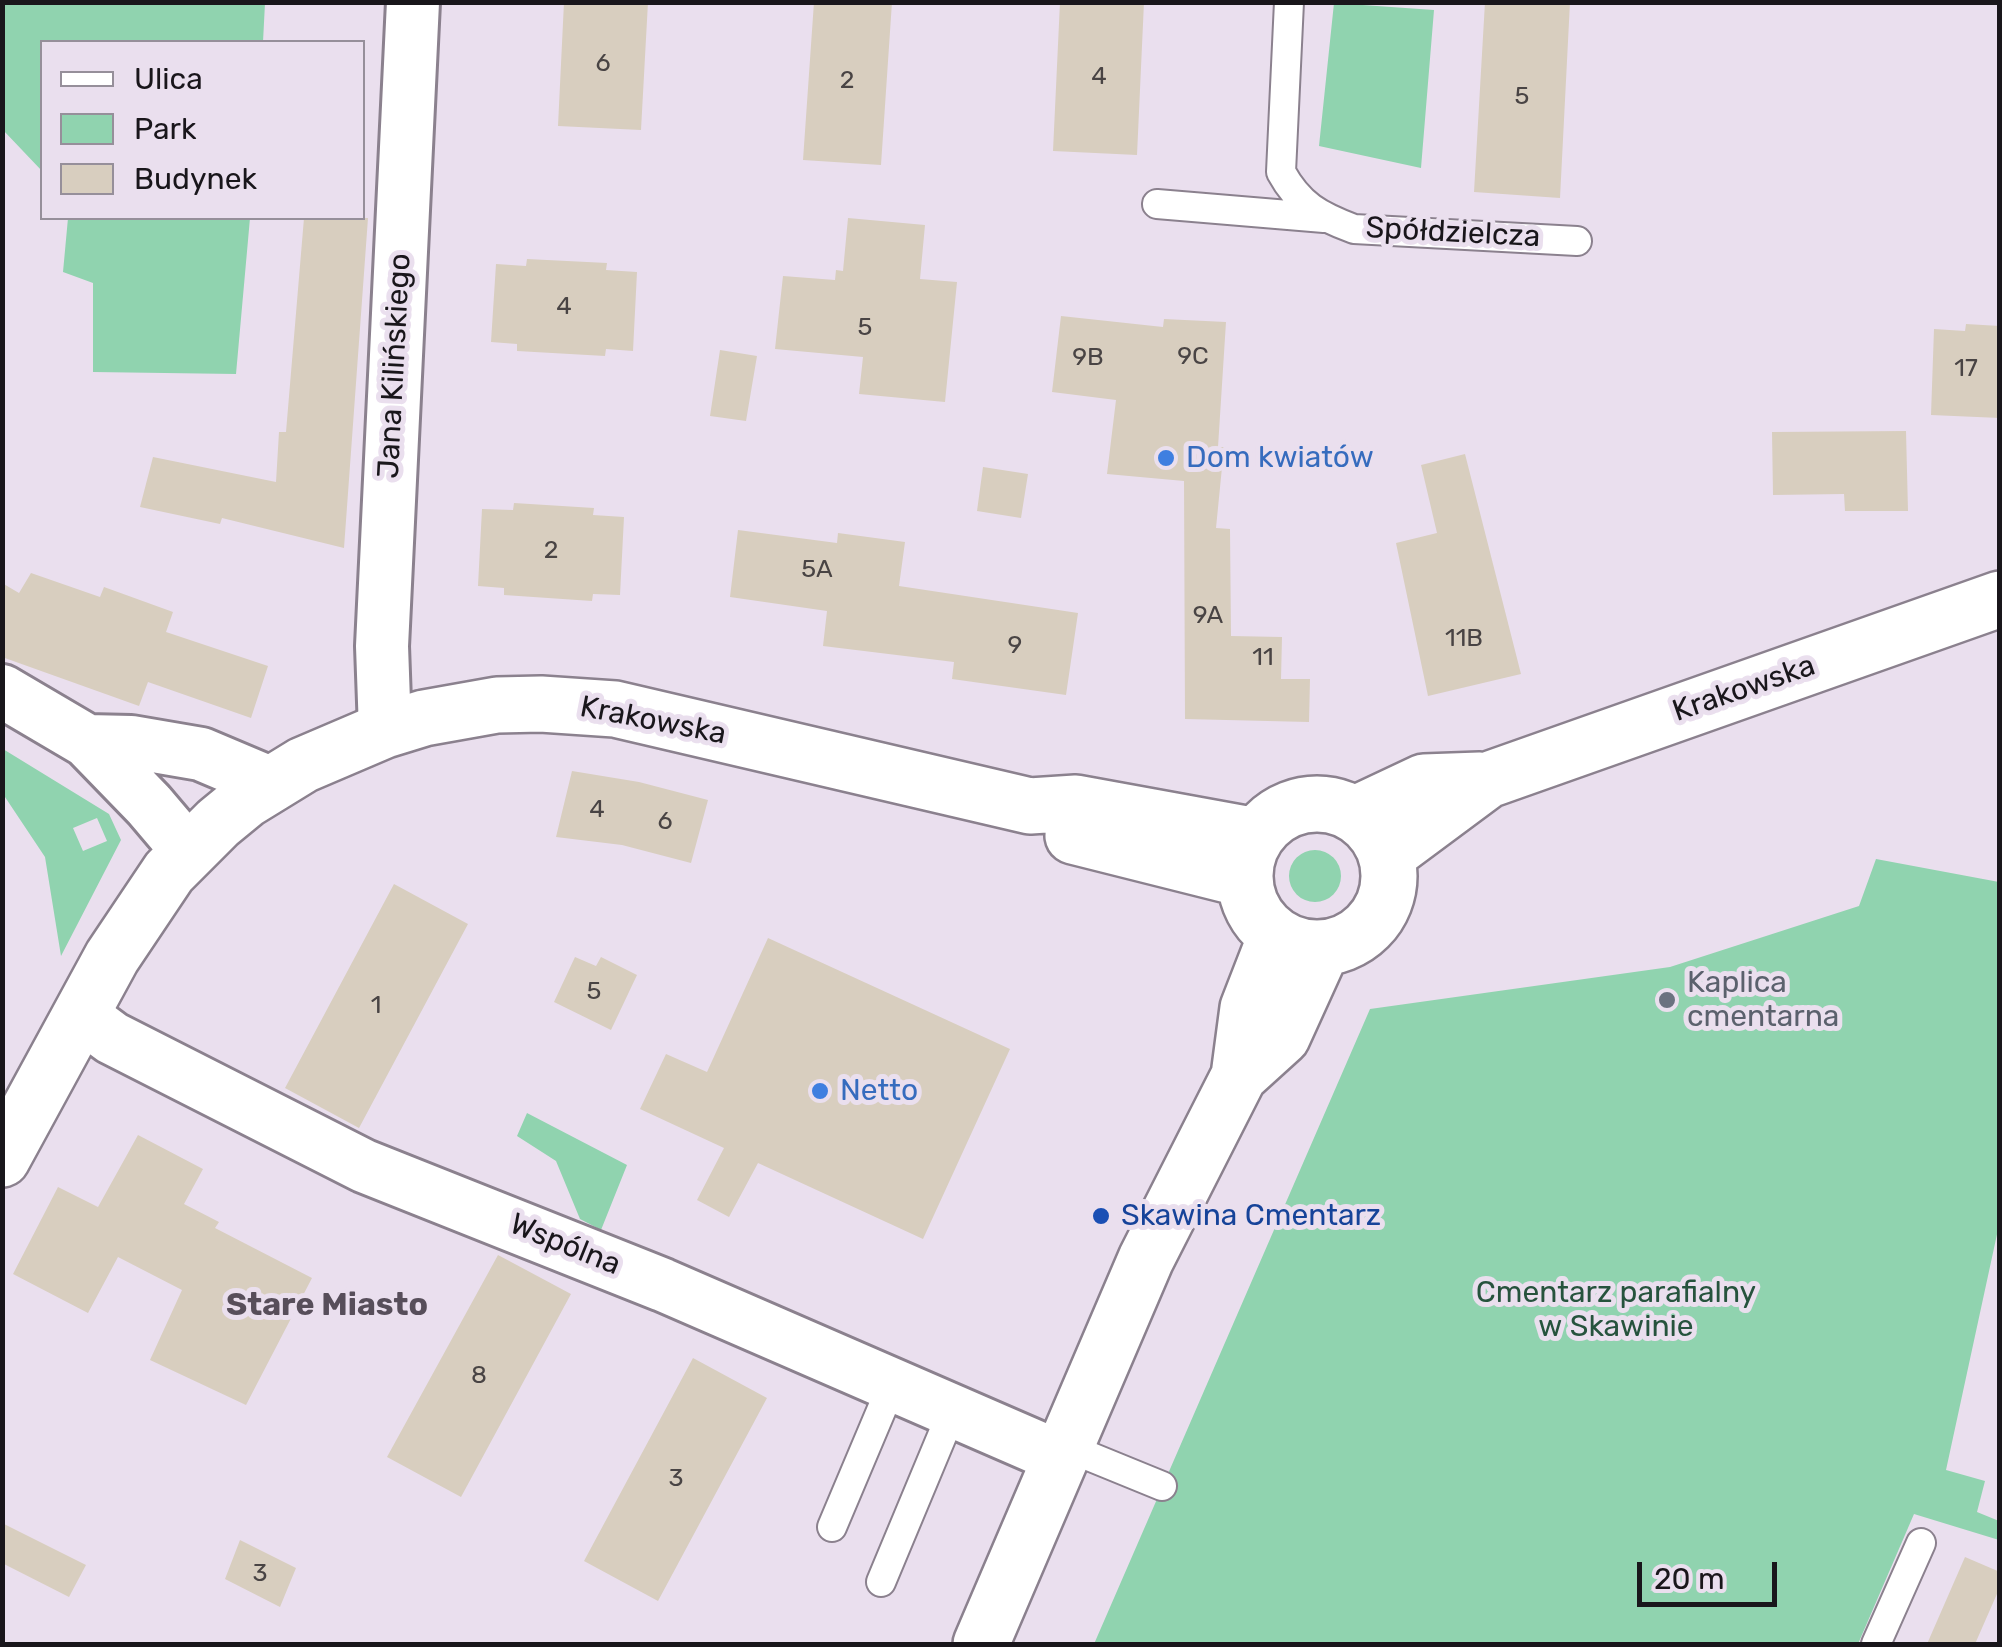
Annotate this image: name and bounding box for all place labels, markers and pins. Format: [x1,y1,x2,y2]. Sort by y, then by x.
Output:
place label: Dom kwiatów [1186,440,1374,476]
marker: Dom kwiatów [1155,447,1177,469]
place label: Kaplica cmentarna [1687,965,1839,1036]
marker: Kaplica cmentarna [1656,989,1678,1011]
place label: Netto [840,1073,918,1109]
marker: Netto [809,1080,831,1102]
place label: Skawina Cmentarz [1121,1198,1381,1234]
marker: Skawina Cmentarz [1090,1205,1112,1227]

